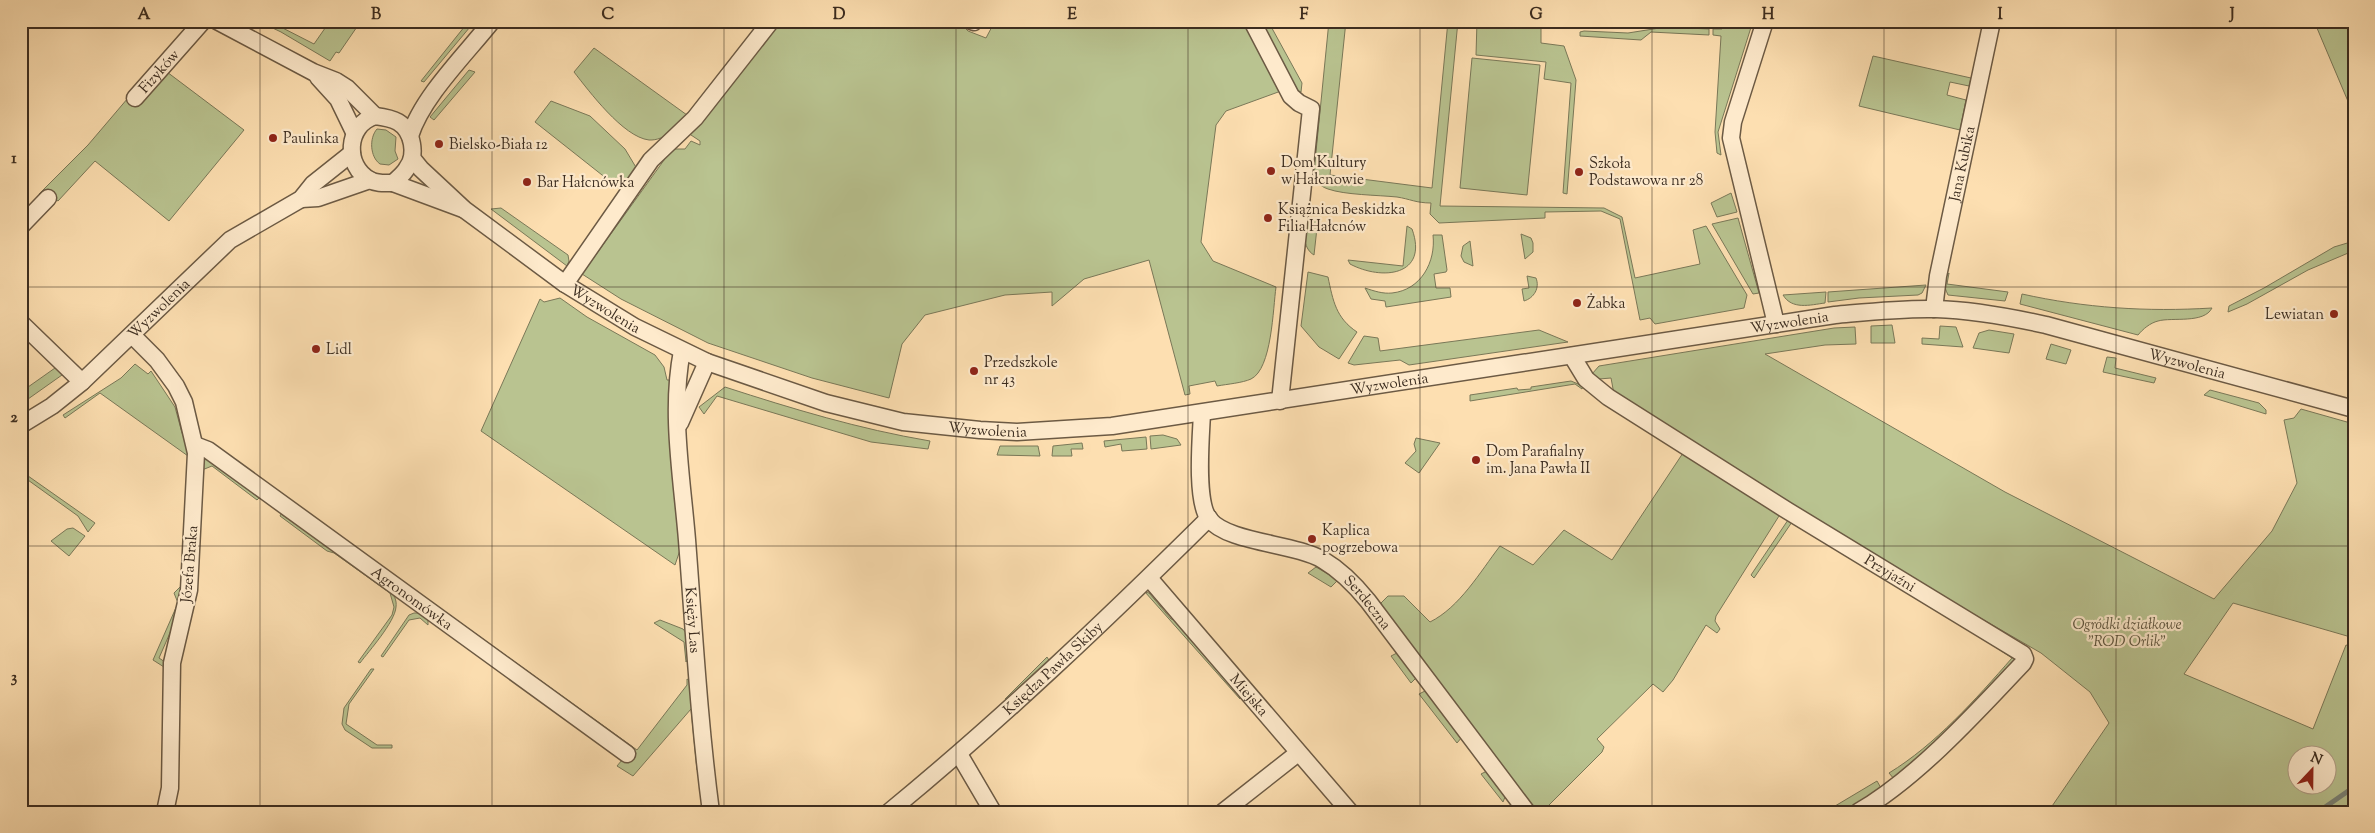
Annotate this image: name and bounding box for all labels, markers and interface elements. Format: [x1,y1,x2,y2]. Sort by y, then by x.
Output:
text: A [138,4,151,27]
text: B [371,4,381,27]
text: C [602,4,615,27]
text: D [833,4,846,27]
text: E [1067,4,1077,27]
text: F [1300,4,1309,27]
text: G [1529,4,1543,27]
text: H [1762,4,1775,27]
text: I [1997,4,2003,27]
text: J [2228,4,2235,27]
street label: Fizyków [135,45,185,99]
street label: Jana Kubika [1945,124,1981,205]
place label: Paulinka [283,129,339,150]
marker: Paulinka [267,132,279,144]
place label: Bielsko-Biała 12 [449,135,548,156]
marker: Bielsko-Biała 12 [433,138,445,150]
text: 1 [11,148,17,171]
place label: Dom Kultury w Hałcnowie [1281,153,1367,191]
place label: Szkoła Podstawowa nr 28 [1589,154,1703,192]
marker: Dom Kultury w Hałcnowie [1265,165,1277,177]
marker: Szkoła Podstawowa nr 28 [1573,166,1585,178]
place label: Bar Hałcnówka [537,173,634,194]
marker: Bar Hałcnówka [521,176,533,188]
place label: Książnica Beskidzka Filia Hałcnów [1278,200,1406,238]
marker: Książnica Beskidzka Filia Hałcnów [1262,212,1274,224]
street label: Wyzwolenia [124,275,196,344]
street label: Wyzwolenia [565,280,643,340]
place label: Żabka [1587,293,1626,315]
marker: Żabka [1571,297,1583,309]
place label: Lewiatan [2265,305,2324,326]
street label: Wyzwolenia [1749,307,1830,340]
marker: Lewiatan [2328,308,2340,320]
place label: Lidl [326,340,352,361]
marker: Lidl [310,343,322,355]
street label: Wyzwolenia [2146,344,2228,385]
place label: Przedszkole nr 43 [984,353,1058,391]
marker: Przedszkole nr 43 [968,365,980,377]
street label: Wyzwolenia [1349,369,1430,401]
text: 2 [10,407,18,430]
street label: Wyzwolenia [947,418,1028,444]
place label: Dom Parafialny im. Jana Pawła II [1486,442,1590,480]
marker: Dom Parafialny im. Jana Pawła II [1470,454,1482,466]
place label: Kaplica pogrzebowa [1322,521,1398,559]
street label: Józefa Braka [177,524,204,605]
marker: Kaplica pogrzebowa [1306,533,1318,545]
street label: Przyjaźni [1860,551,1919,598]
street label: Agronomówka [366,562,456,636]
street label: Serdeczna [1338,571,1395,635]
street label: Księży Las [679,586,704,654]
park label: Ogródki działkowe "ROD Orlik" [2072,615,2182,653]
street label: Księdza Pawła Skiby [999,617,1109,721]
text: 3 [11,667,18,690]
street label: Miejska [1224,670,1273,722]
north arrow [2288,746,2338,796]
text: N [2307,748,2325,771]

